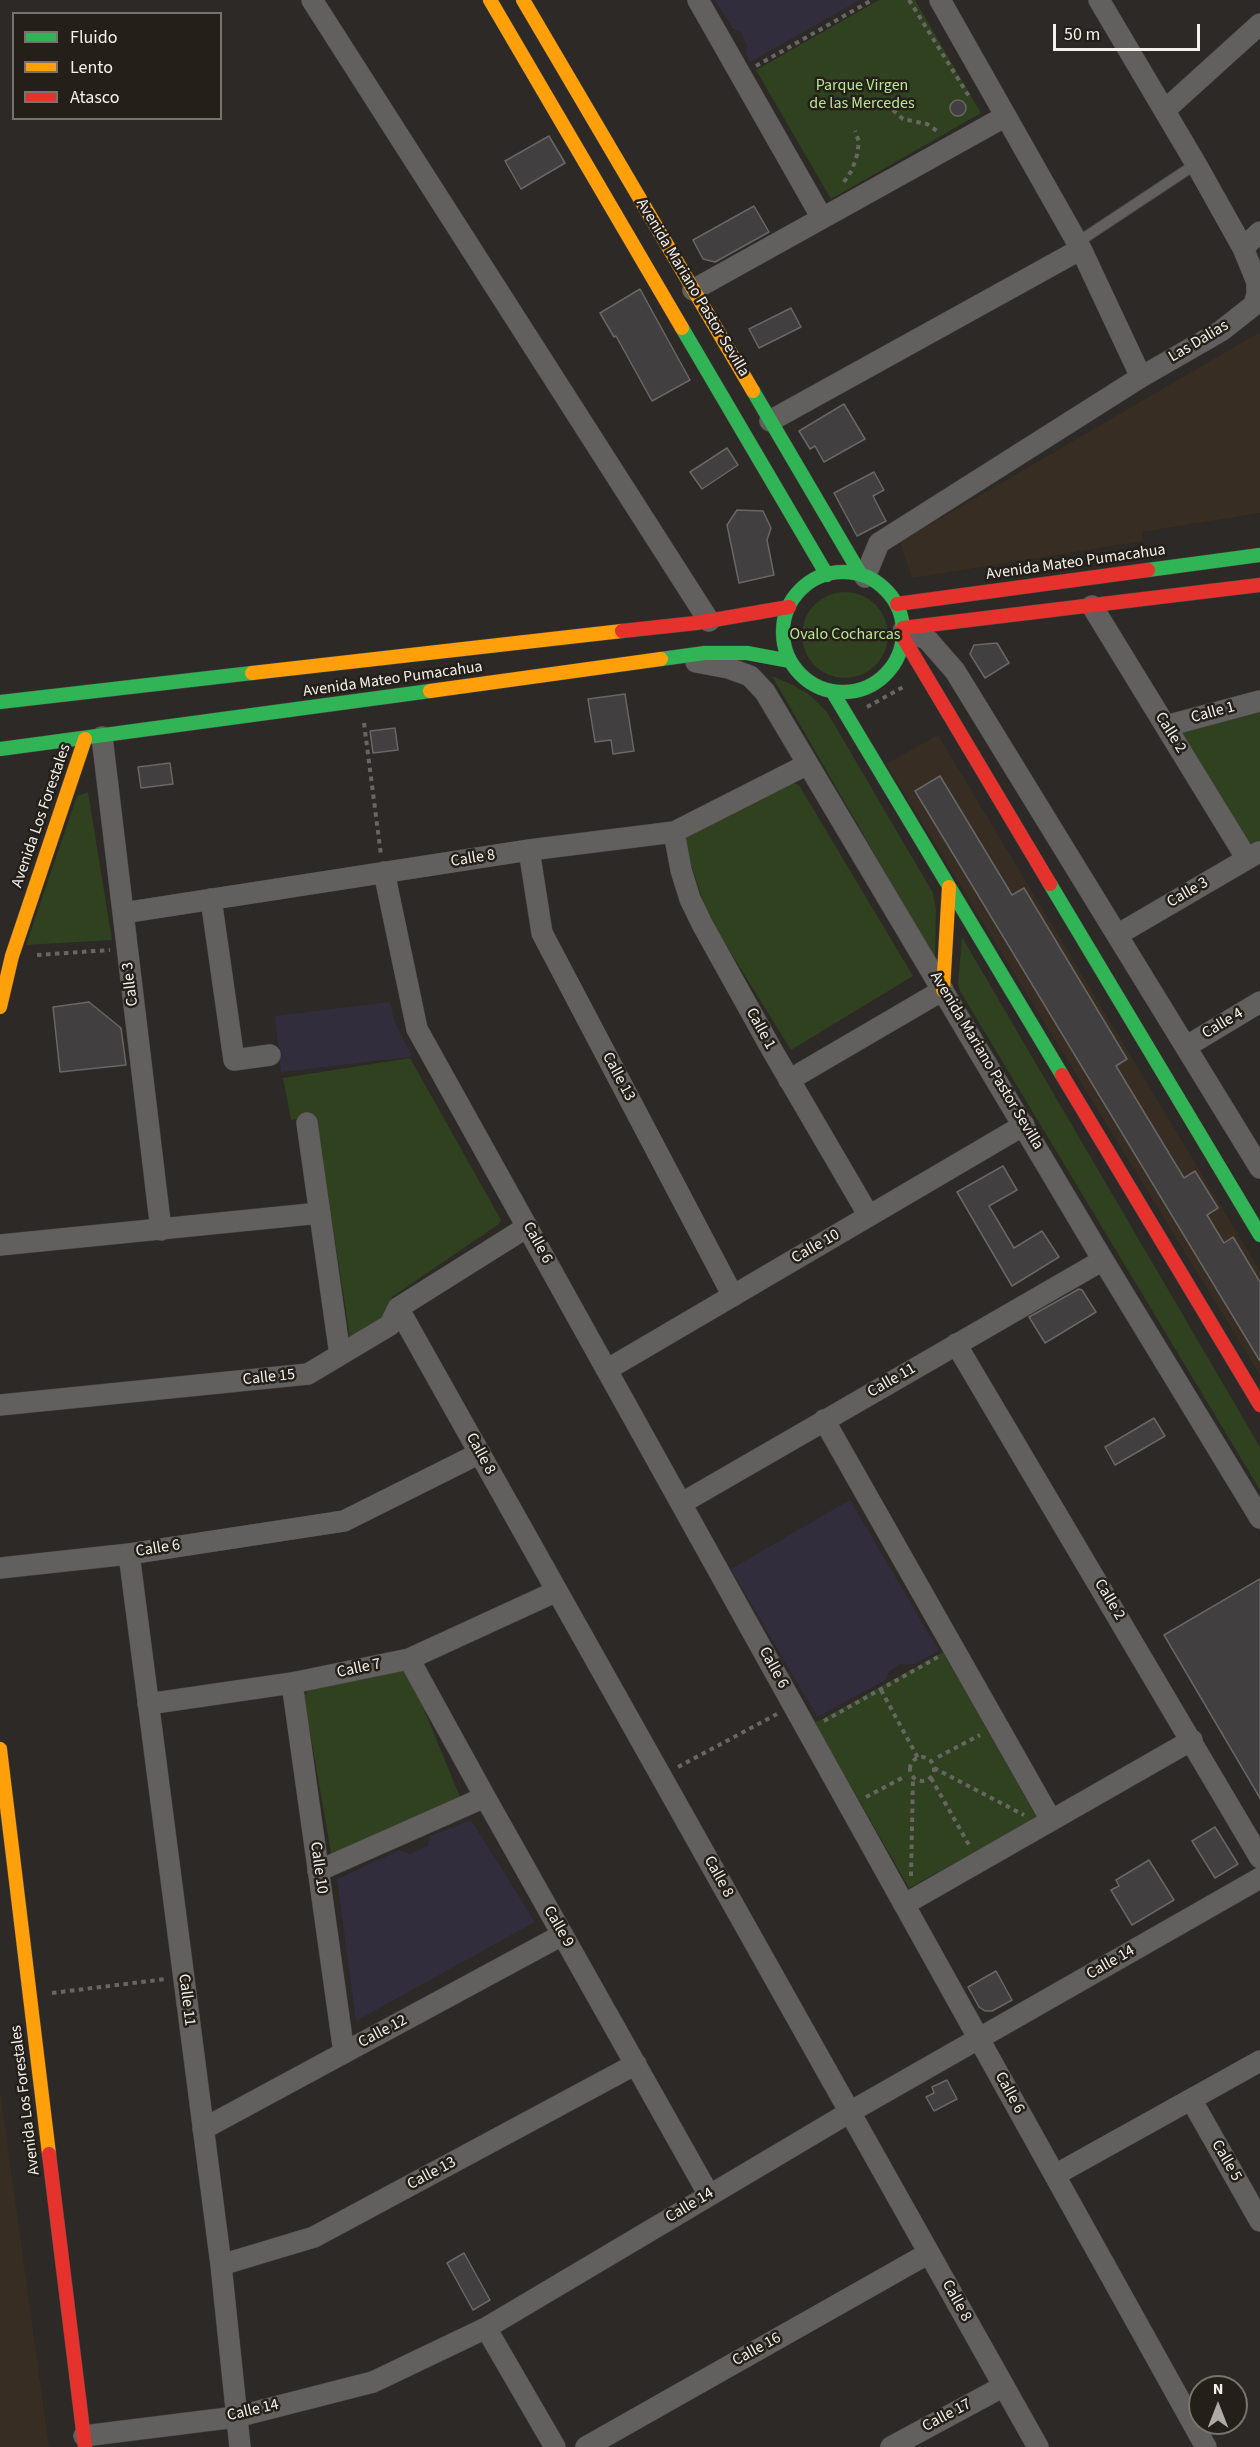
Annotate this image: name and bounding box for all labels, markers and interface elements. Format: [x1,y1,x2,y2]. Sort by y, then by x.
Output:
legend [12,12,222,120]
scale bar [1056,12,1203,50]
text: 50 m [1064,22,1100,47]
text: Fluido [70,25,117,50]
text: Lento [70,55,113,80]
park label: Parque Virgen de las Mercedes [809,76,915,114]
text: Atasco [70,85,119,110]
street label: Avenida Mariano Pastor Sevilla [631,196,753,380]
street label: Las Dalias [1166,317,1232,367]
street label: Avenida Mateo Pumacahua [985,541,1167,585]
park label: Ovalo Cocharcas [790,625,900,645]
street label: Avenida Mateo Pumacahua [302,658,484,702]
street label: Calle 1 [1189,698,1237,728]
street label: Calle 2 [1150,709,1190,757]
street label: Avenida Los Forestales [8,742,76,890]
street label: Calle 8 [450,846,496,872]
street label: Calle 3 [1164,874,1212,912]
street label: Calle 3 [119,961,143,1007]
street label: Avenida Mariano Pastor Sevilla [925,969,1047,1153]
street label: Calle 4 [1199,1004,1247,1044]
street label: Calle 1 [741,1005,779,1053]
street label: Calle 13 [597,1049,639,1105]
street label: Calle 6 [518,1219,556,1267]
street label: Calle 10 [789,1226,843,1268]
street label: Calle 11 [865,1360,919,1402]
street label: Calle 15 [242,1366,296,1390]
street label: Calle 8 [461,1430,499,1478]
street label: Calle 6 [135,1536,181,1562]
street label: Calle 2 [1089,1576,1129,1624]
street label: Calle 6 [754,1644,792,1692]
street label: Calle 7 [335,1655,383,1683]
street label: Calle 10 [305,1841,331,1895]
street label: Calle 8 [699,1853,737,1901]
street label: Calle 9 [539,1903,577,1951]
street label: Calle 14 [1084,1942,1138,1984]
street label: Calle 11 [173,1973,199,2027]
street label: Calle 12 [355,2011,411,2053]
street label: Avenida Los Forestales [7,2024,45,2176]
street label: Calle 6 [990,2069,1028,2117]
street label: Calle 5 [1207,2137,1245,2185]
street label: Calle 13 [404,2153,460,2195]
street label: Calle 14 [663,2184,717,2228]
street label: Calle 8 [937,2277,975,2325]
street label: Calle 16 [729,2329,785,2371]
north arrow [1188,2375,1248,2435]
text: N [1213,2378,1223,2400]
street label: Calle 17 [919,2395,975,2437]
street label: Calle 14 [225,2396,281,2426]

